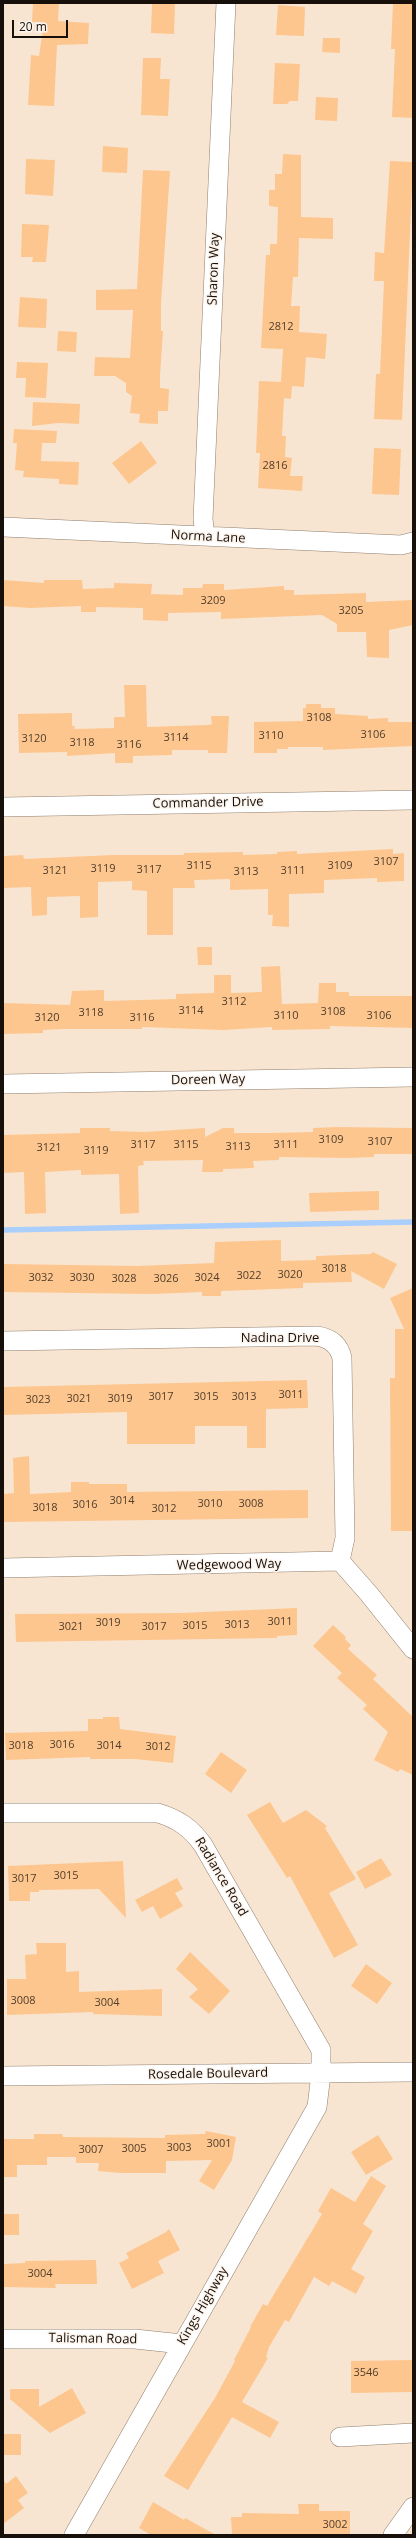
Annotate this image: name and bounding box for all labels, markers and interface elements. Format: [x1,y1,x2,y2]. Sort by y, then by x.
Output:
scale bar [14,12,70,38]
text: 20 m [19,18,47,35]
street label: Sharon Way [205,232,223,306]
house number: 2812 [268,320,294,334]
house number: 2816 [262,459,288,473]
street label: Norma Lane [170,527,246,547]
house number: 3209 [200,594,226,608]
house number: 3205 [338,604,364,618]
house number: 3108 [306,711,332,725]
house number: 3106 [360,728,386,742]
house number: 3110 [258,729,284,743]
house number: 3114 [163,731,189,745]
house number: 3120 [21,732,47,746]
house number: 3118 [69,736,95,750]
house number: 3116 [116,738,142,752]
street label: Commander Drive [152,794,264,812]
house number: 3107 [373,855,399,869]
house number: 3115 [186,859,212,873]
house number: 3109 [327,859,353,873]
house number: 3119 [90,862,116,876]
house number: 3117 [136,863,162,877]
house number: 3121 [42,864,68,878]
house number: 3111 [280,864,306,878]
house number: 3113 [233,865,259,879]
house number: 3112 [221,995,247,1009]
house number: 3114 [178,1004,204,1018]
house number: 3108 [320,1005,346,1019]
house number: 3118 [78,1006,104,1020]
house number: 3110 [273,1009,299,1023]
house number: 3106 [366,1009,392,1023]
house number: 3120 [34,1011,60,1025]
house number: 3116 [129,1011,155,1025]
street label: Doreen Way [171,1072,245,1088]
house number: 3109 [318,1133,344,1147]
house number: 3107 [367,1135,393,1149]
house number: 3117 [130,1138,156,1152]
house number: 3115 [173,1138,199,1152]
house number: 3111 [273,1138,299,1152]
house number: 3113 [225,1140,251,1154]
house number: 3121 [36,1141,62,1155]
house number: 3119 [83,1144,109,1158]
house number: 3018 [321,1262,347,1276]
house number: 3020 [277,1268,303,1282]
house number: 3022 [236,1269,262,1283]
house number: 3032 [28,1271,54,1285]
house number: 3030 [69,1271,95,1285]
house number: 3024 [194,1271,220,1285]
house number: 3028 [111,1272,137,1286]
house number: 3026 [153,1272,179,1286]
street label: Nadina Drive [241,1330,319,1346]
house number: 3011 [278,1388,304,1402]
house number: 3017 [148,1390,174,1404]
house number: 3015 [193,1390,219,1404]
house number: 3013 [231,1390,257,1404]
house number: 3021 [66,1392,92,1406]
house number: 3019 [107,1392,133,1406]
house number: 3023 [25,1393,51,1407]
house number: 3014 [109,1494,135,1508]
house number: 3010 [197,1497,223,1511]
house number: 3008 [238,1497,264,1511]
house number: 3016 [72,1498,98,1512]
house number: 3018 [32,1501,58,1515]
house number: 3012 [151,1502,177,1516]
street label: Wedgewood Way [177,1556,281,1574]
house number: 3011 [267,1615,293,1629]
house number: 3019 [95,1616,121,1630]
house number: 3013 [224,1618,250,1632]
house number: 3015 [182,1619,208,1633]
house number: 3021 [58,1620,84,1634]
house number: 3017 [141,1620,167,1634]
house number: 3016 [49,1738,75,1752]
house number: 3018 [8,1739,34,1753]
house number: 3014 [96,1739,122,1753]
house number: 3012 [145,1740,171,1754]
street label: Radiance Road [191,1835,251,1919]
house number: 3015 [53,1869,79,1883]
house number: 3017 [11,1872,37,1886]
house number: 3008 [10,1994,36,2008]
house number: 3004 [94,1996,120,2010]
street label: Rosedale Boulevard [148,2065,268,2083]
house number: 3001 [206,2137,232,2151]
house number: 3003 [166,2141,192,2155]
house number: 3005 [121,2142,147,2156]
house number: 3007 [78,2143,104,2157]
street label: Kings Highway [174,2264,232,2348]
house number: 3004 [27,2267,53,2281]
street label: Talisman Road [48,2330,138,2348]
house number: 3546 [353,2366,379,2380]
house number: 3002 [322,2518,348,2532]

